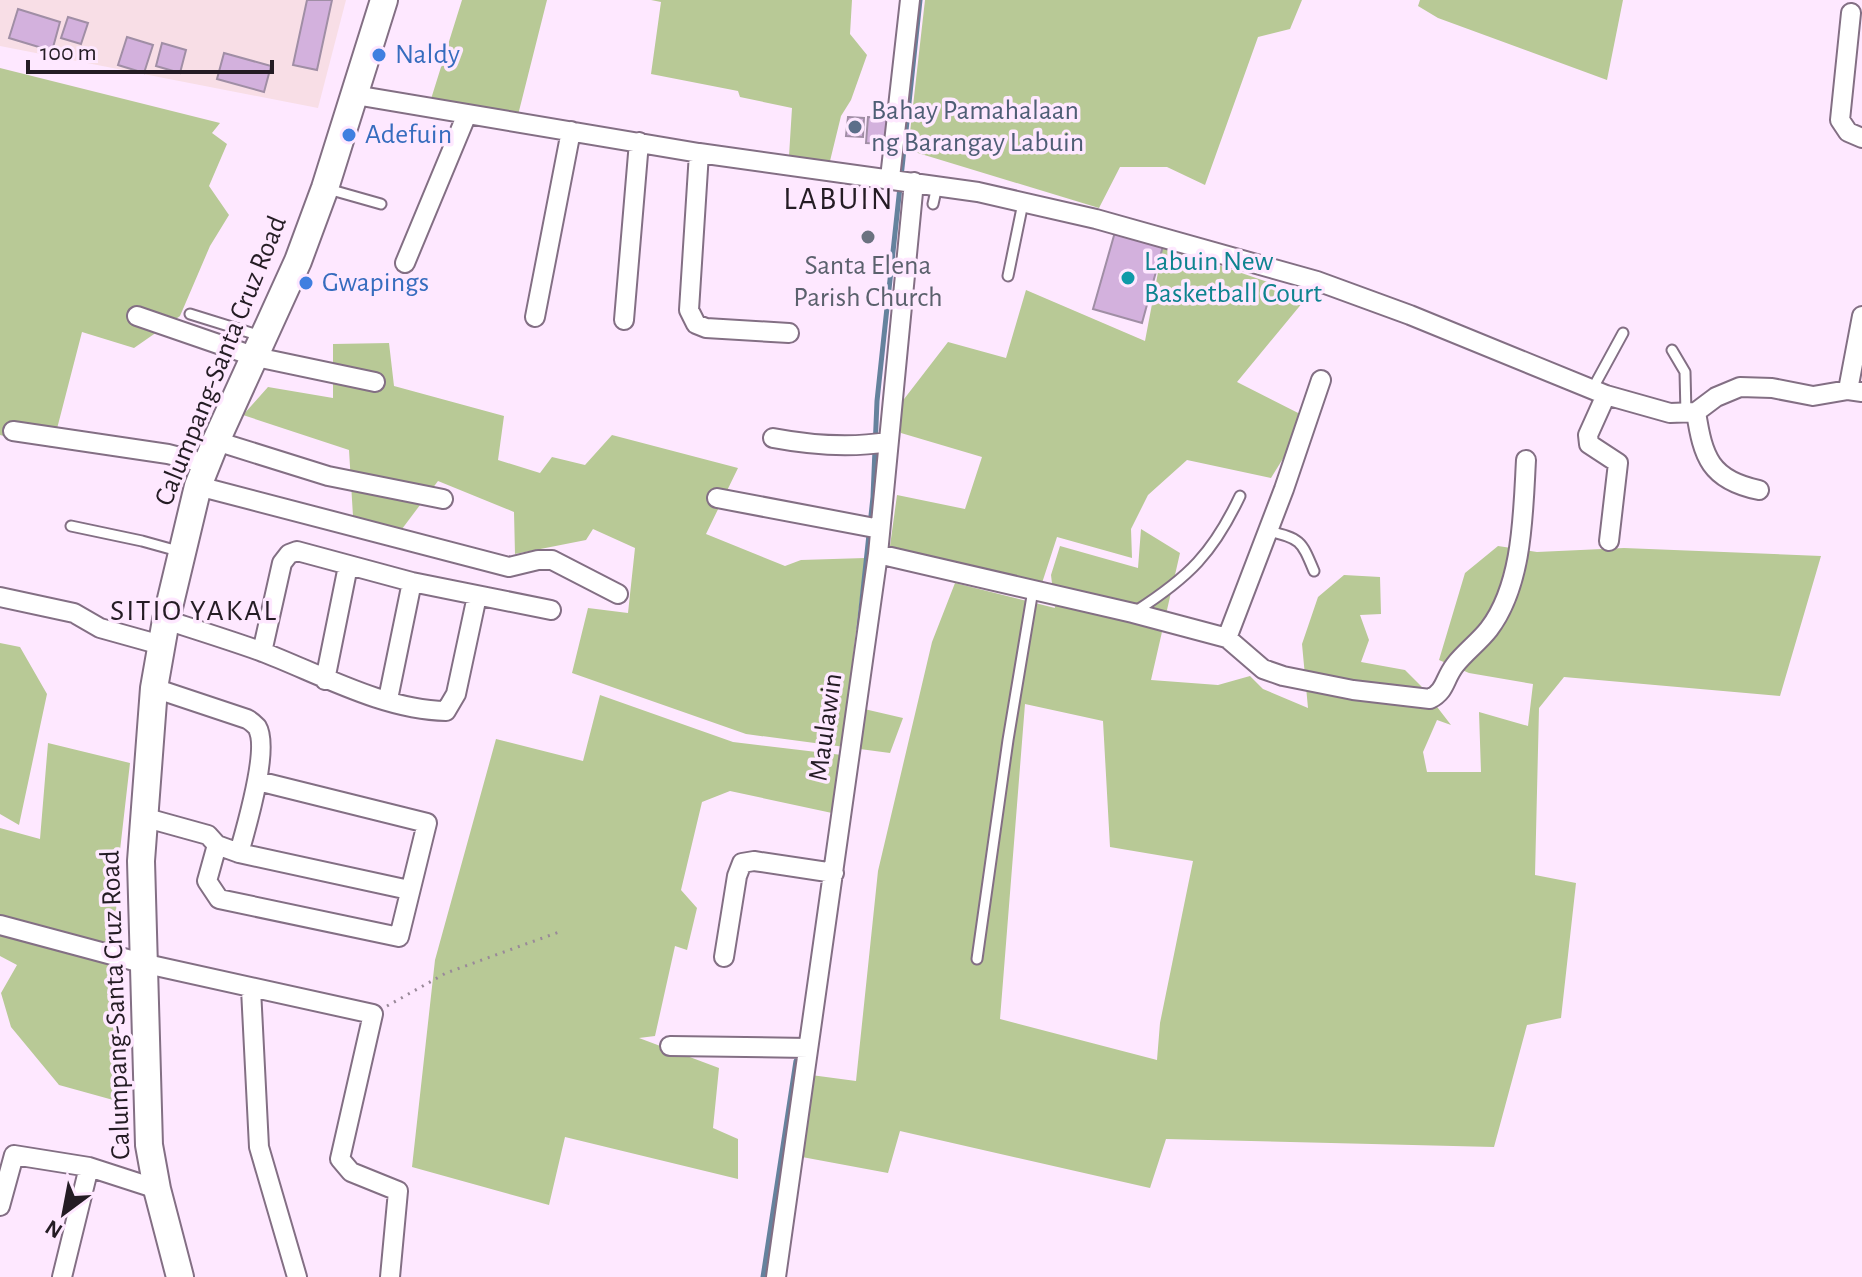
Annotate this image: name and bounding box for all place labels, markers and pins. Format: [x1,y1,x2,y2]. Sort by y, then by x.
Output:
place label: Naldy [395,41,460,69]
marker: Naldy [370,46,388,64]
place label: Bahay Pamahalaan ng Barangay Labuin [871,97,1084,157]
marker: Bahay Pamahalaan ng Barangay Labuin [846,118,864,136]
place label: Adefuin [365,121,452,149]
marker: Adefuin [340,126,358,144]
marker: Santa Elena Parish Church [859,228,877,246]
place label: Labuin New Basketball Court [1144,248,1322,308]
place label: Santa Elena Parish Church [793,252,943,312]
place label: Gwapings [322,269,429,297]
marker: Labuin New Basketball Court [1119,269,1137,287]
marker: Gwapings [297,274,315,292]

